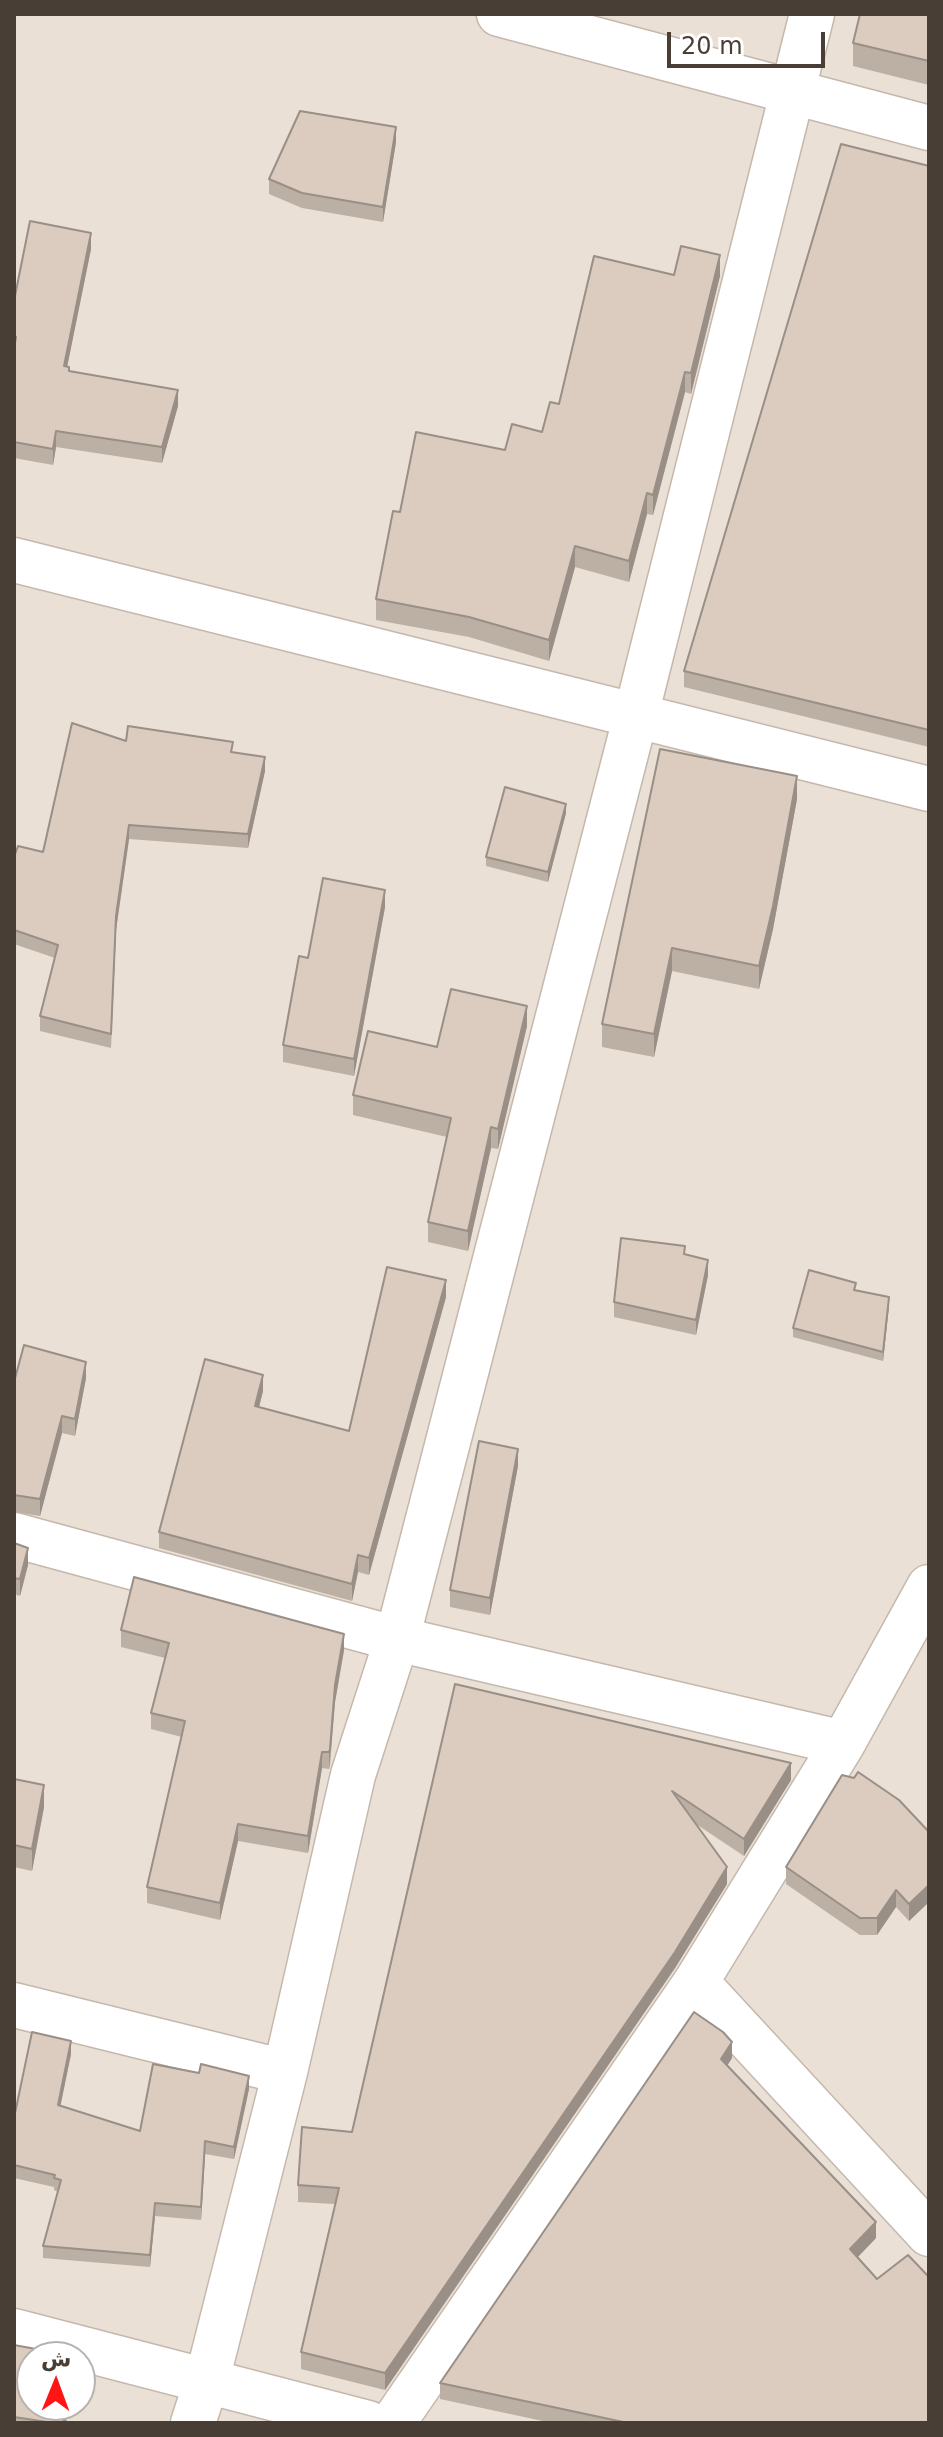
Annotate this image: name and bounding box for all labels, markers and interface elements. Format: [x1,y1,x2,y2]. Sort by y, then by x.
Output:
scale bar [671,16,829,66]
text: 20 m [681,32,743,60]
north arrow [16,2341,96,2421]
text: ش [41,2346,72,2371]

